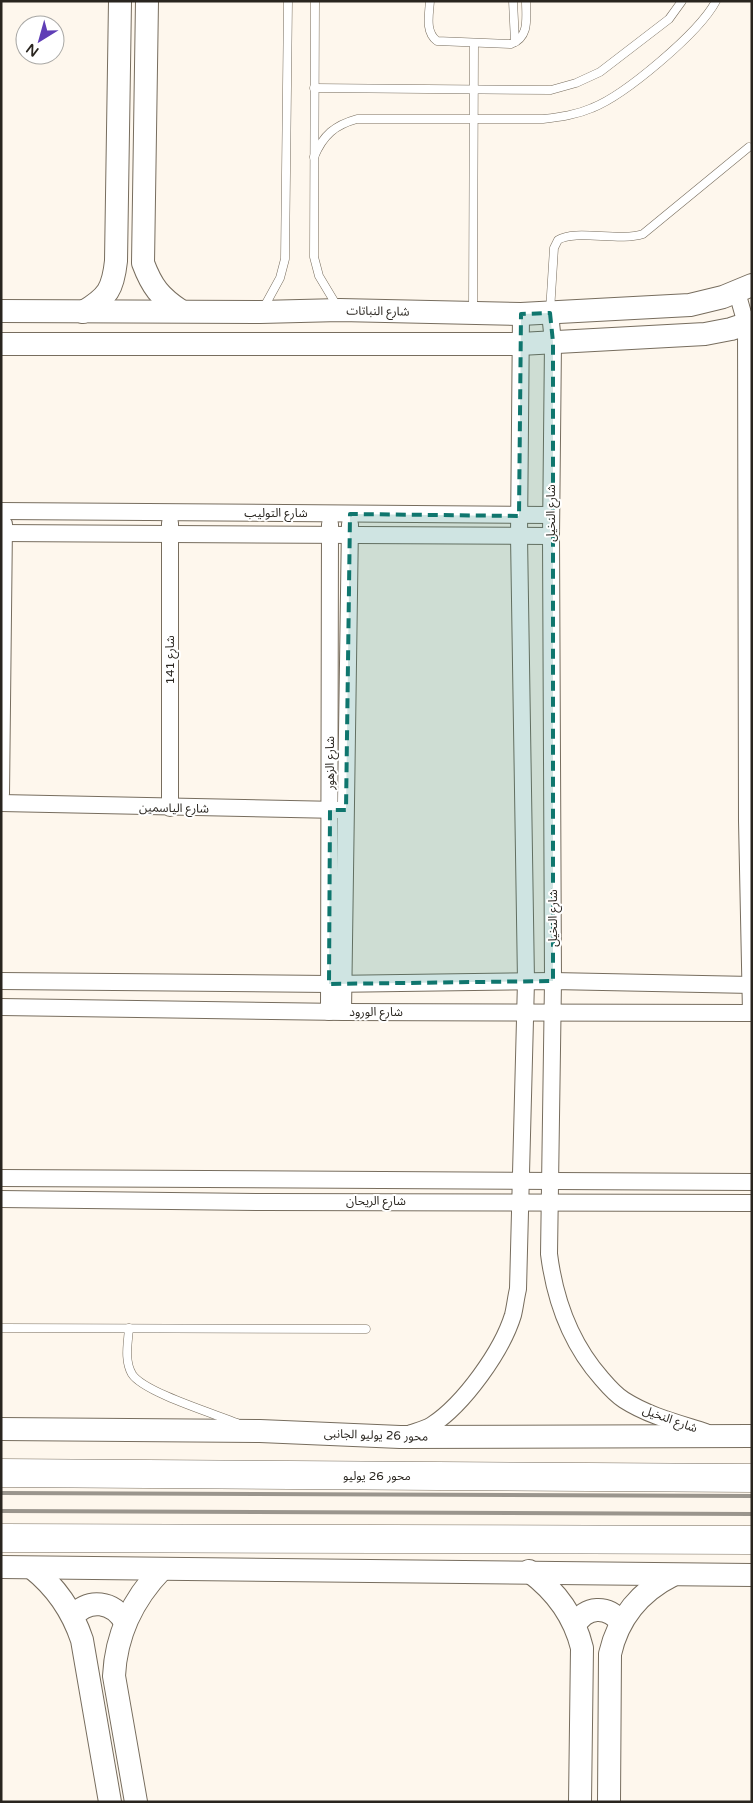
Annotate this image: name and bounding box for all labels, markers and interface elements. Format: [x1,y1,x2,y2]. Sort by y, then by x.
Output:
north arrow [15,15,65,65]
text: N [23,40,42,60]
street label: شارع النباتات [346,303,410,321]
street label: شارع النخيل [544,484,560,542]
street label: شارع التوليب [244,506,308,522]
street label: شارع 141 [163,635,179,685]
street label: شارع الزهور [323,736,339,791]
street label: شارع الياسمين [139,800,209,818]
street label: شارع النخيل [546,889,562,947]
street label: شارع الورود [349,1005,403,1021]
street label: شارع الريحان [346,1194,406,1210]
street label: شارع النخيل [640,1403,699,1437]
street label: محور 26 يوليو الجانبى [324,1426,428,1444]
street label: محور 26 يوليو [343,1469,411,1483]

